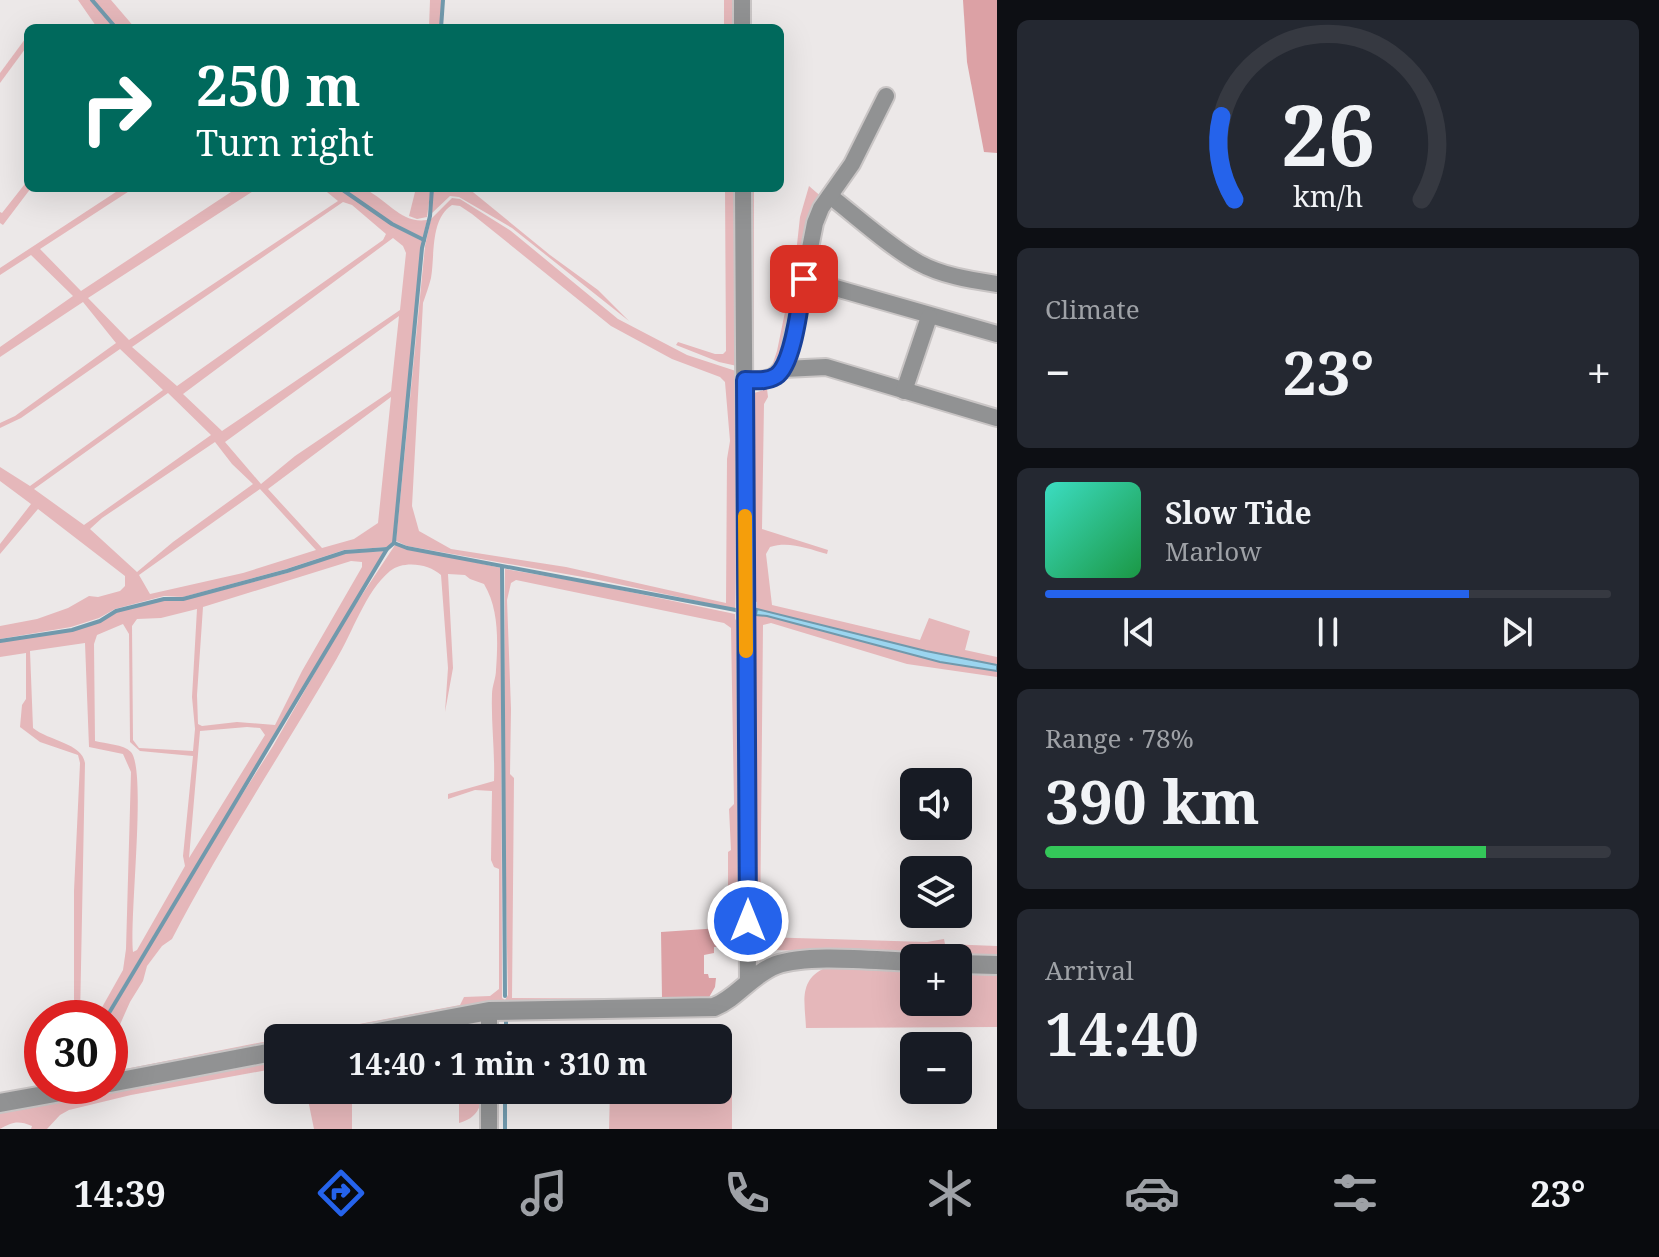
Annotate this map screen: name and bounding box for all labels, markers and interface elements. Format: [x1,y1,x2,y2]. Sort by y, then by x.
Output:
text: 250 m [196,46,361,122]
icon: right [64,56,168,160]
text: 26 [1281,77,1375,190]
text: Turn right [196,118,374,167]
text: km/h [1293,176,1363,215]
pin [770,245,838,313]
icon: arrive [782,257,826,301]
text: Climate [1045,291,1140,327]
text: 23° [1283,331,1374,413]
text: − [1045,342,1070,402]
text: + [1586,342,1611,402]
text: Slow Tide [1165,492,1312,533]
text: Marlow [1165,533,1262,569]
icon: previous [1117,610,1161,654]
icon: pause [1306,610,1350,654]
icon: next [1495,610,1539,654]
text: Range · 78% [1045,720,1194,756]
text: 390 km [1045,760,1260,842]
map controls [900,768,972,1104]
button: sound [900,768,972,840]
button: layers [900,856,972,928]
position arrow [706,879,790,963]
button: + [900,944,972,1016]
text: Arrival [1045,952,1134,988]
text: 14:40 [1045,992,1199,1074]
speed limit sign: 30 [24,1000,128,1104]
button: − [900,1032,972,1104]
text: 14:40 · 1 min · 310 m [349,1043,647,1084]
icon: directions [313,1165,369,1221]
icon: music [516,1165,572,1221]
icon: phone [719,1165,775,1221]
icon: climate [922,1165,978,1221]
icon: car [1124,1165,1180,1221]
icon: filters [1327,1165,1383,1221]
text: 14:39 [73,1169,166,1218]
text: 23° [1530,1169,1585,1218]

